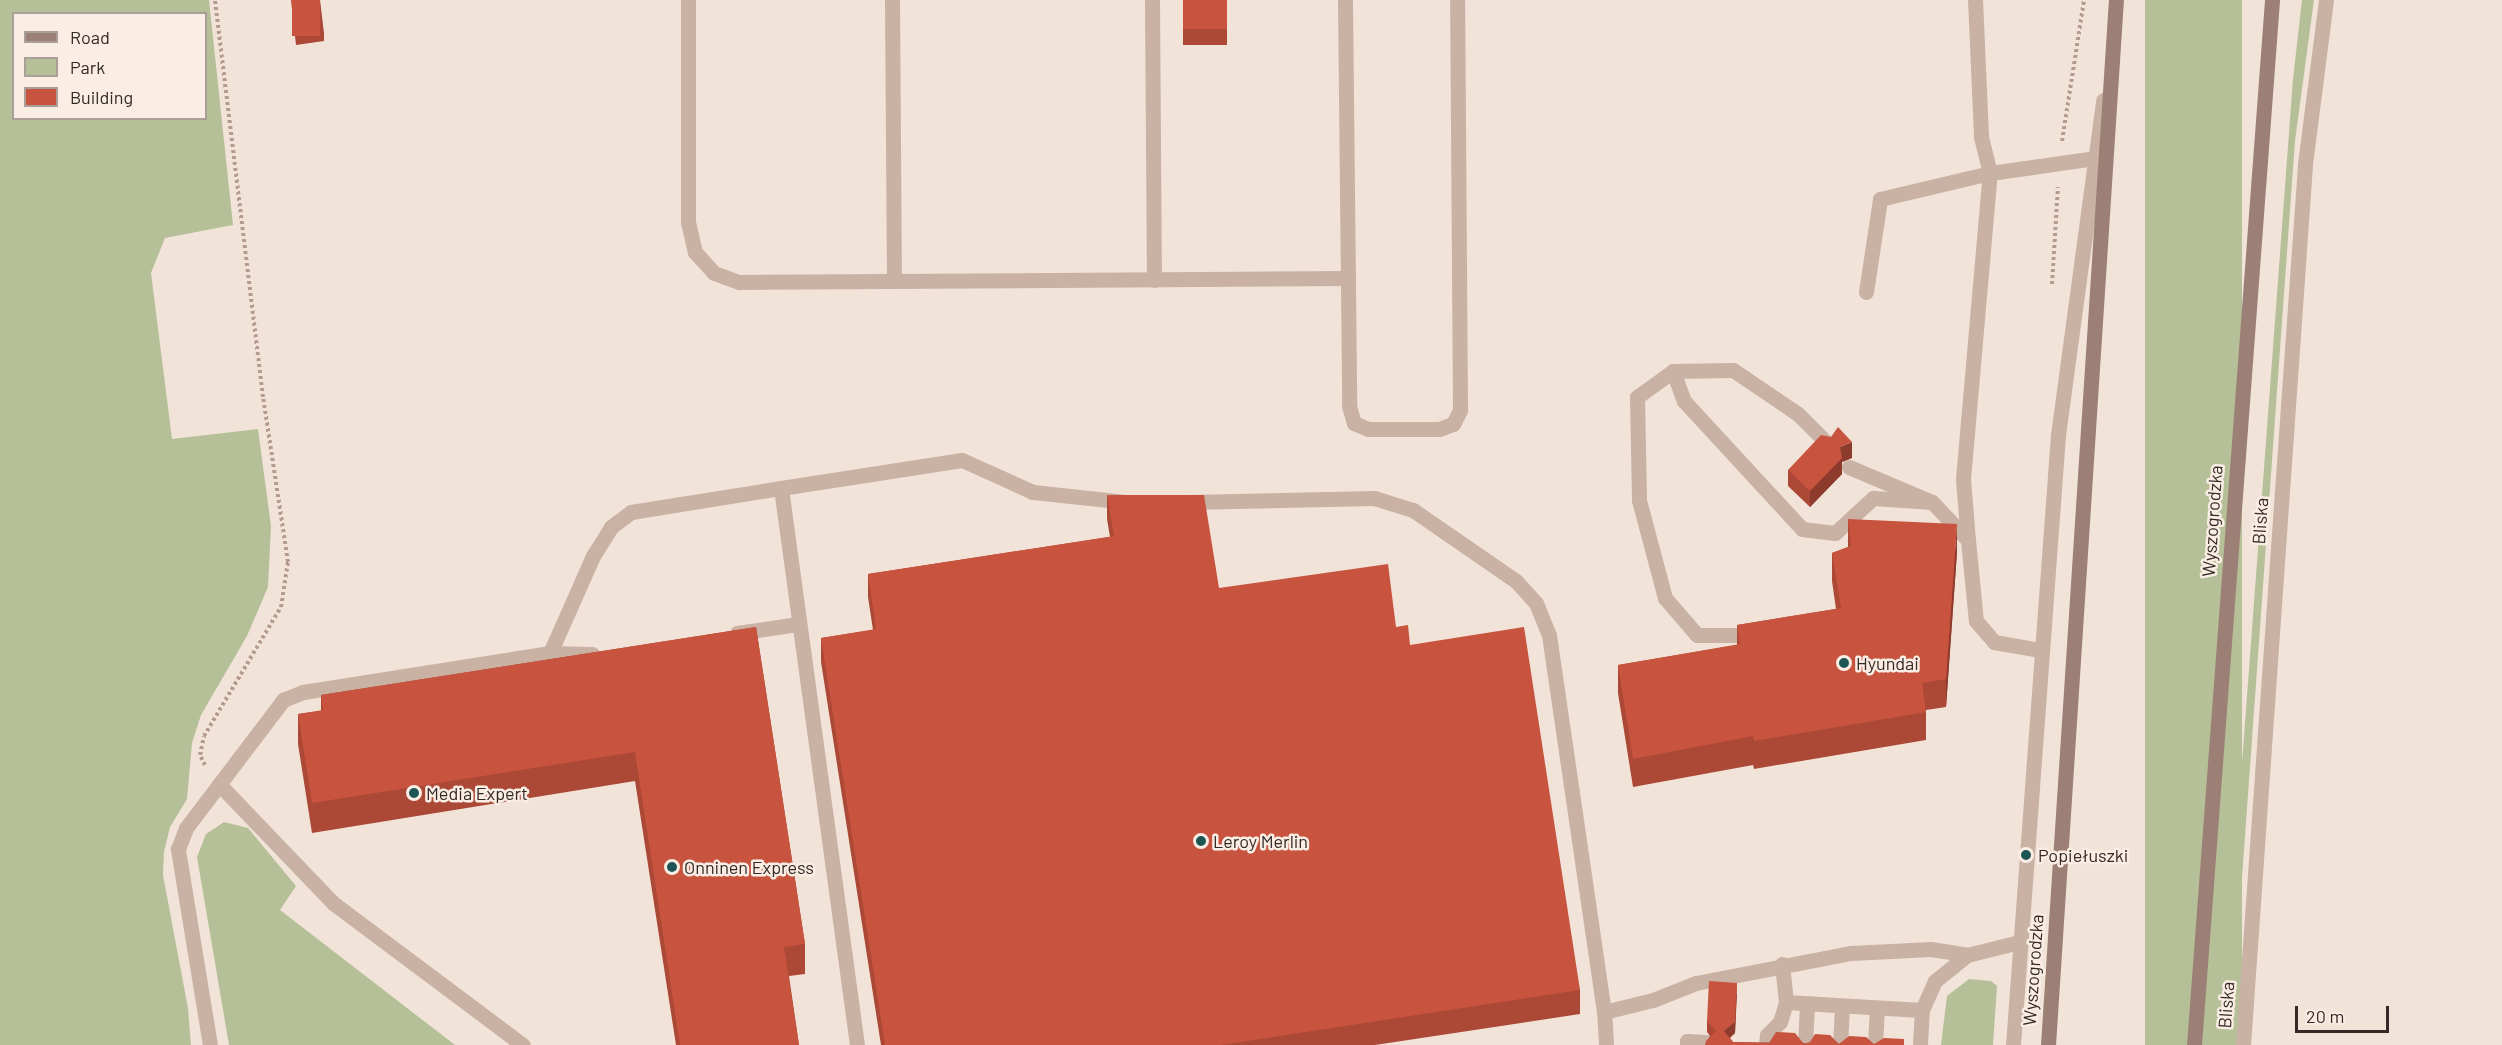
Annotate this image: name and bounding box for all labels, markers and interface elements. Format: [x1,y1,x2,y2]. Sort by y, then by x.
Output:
legend [12,12,207,120]
text: Road [70,26,110,48]
text: Park [70,56,105,78]
text: Building [70,86,133,108]
street label: Wyszogrodzka [2197,465,2227,577]
street label: Bliska [2248,497,2272,545]
place label: Hyundai [1856,652,1919,674]
marker: Hyundai [1837,656,1851,670]
place label: Media Expert [426,782,528,804]
marker: Media Expert [407,786,421,800]
place label: Leroy Merlin [1213,830,1308,852]
marker: Leroy Merlin [1194,834,1208,848]
place label: Popiełuszki [2038,844,2128,866]
marker: Popiełuszki [2019,848,2033,862]
place label: Onninen Express [684,856,814,878]
marker: Onninen Express [665,860,679,874]
street label: Wyszogrodzka [2018,914,2048,1026]
street label: Bliska [2214,981,2238,1029]
scale bar [2298,994,2392,1032]
text: 20 m [2306,1005,2344,1027]

